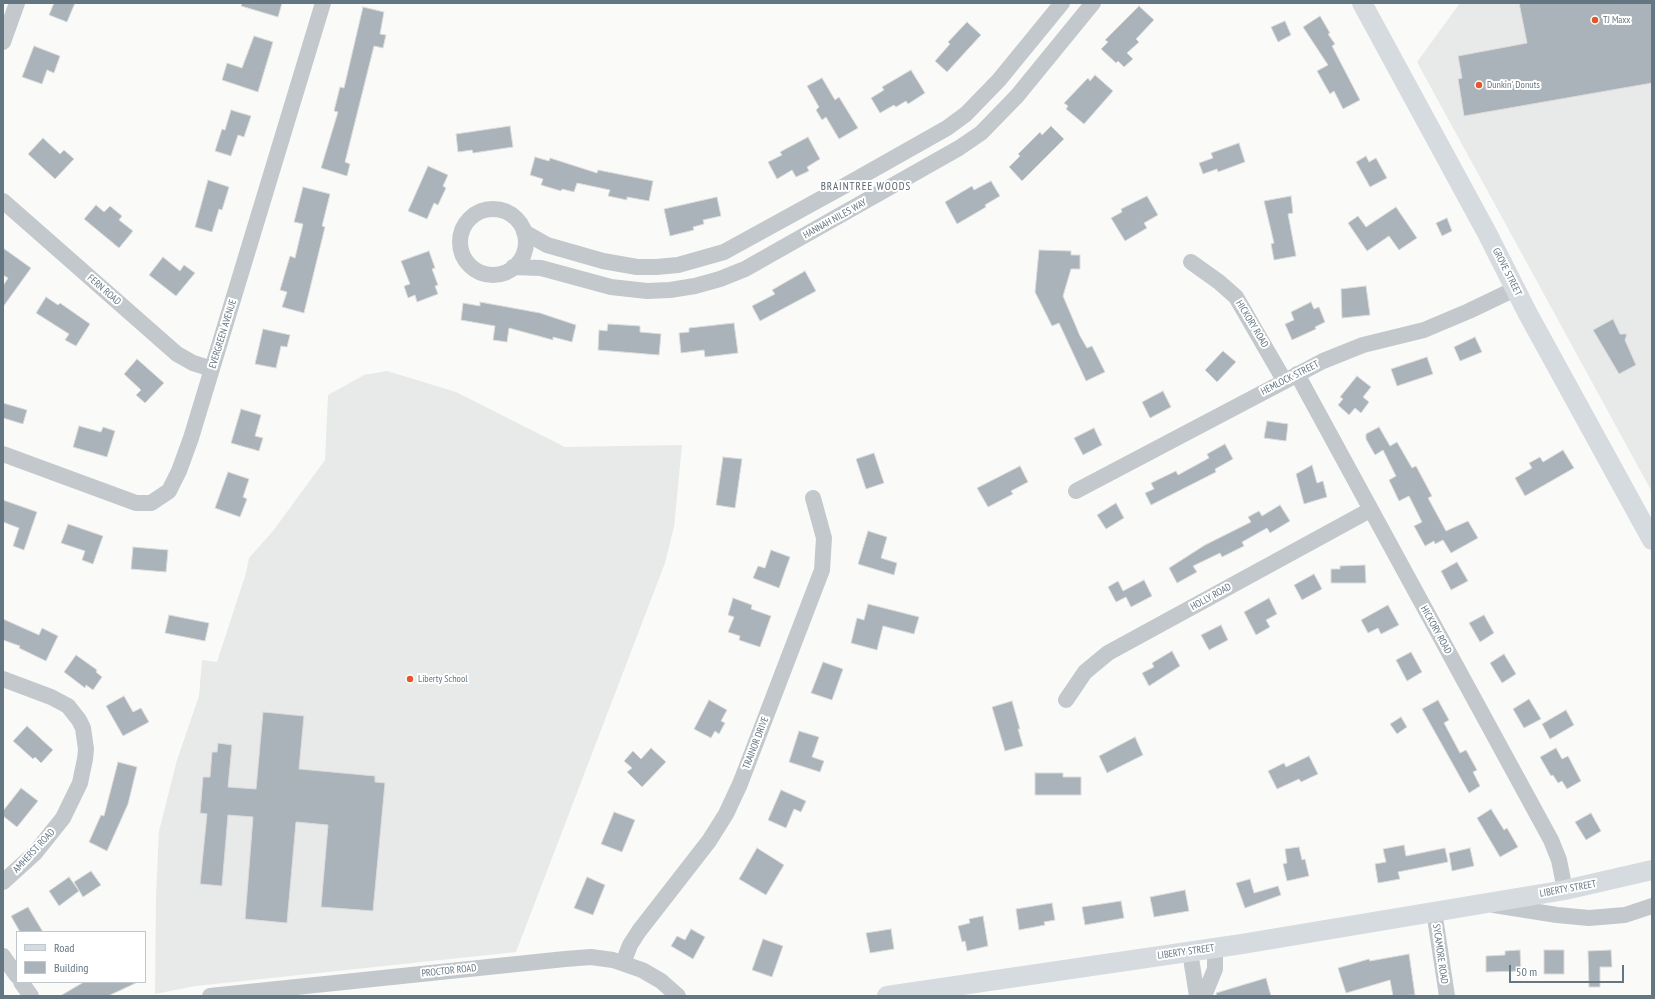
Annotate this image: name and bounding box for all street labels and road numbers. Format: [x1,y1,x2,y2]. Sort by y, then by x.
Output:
street label: HANNAH NILES WAY [801,197,869,241]
street label: GROVE STREET [1490,246,1524,298]
street label: FERN ROAD [85,272,123,308]
street label: EVERGREEN AVENUE [207,298,239,370]
street label: HICKORY ROAD [1233,298,1271,350]
street label: HEMLOCK STREET [1259,358,1321,398]
street label: HOLLY ROAD [1189,581,1233,613]
street label: HICKORY ROAD [1418,604,1454,656]
street label: TRAINOR DRIVE [741,715,771,771]
street label: AMHERST ROAD [10,826,58,876]
street label: LIBERTY STREET [1539,878,1597,900]
street label: SYCAMORE ROAD [1430,923,1450,985]
street label: LIBERTY STREET [1157,942,1215,962]
street label: PROCTOR ROAD [421,962,477,980]

